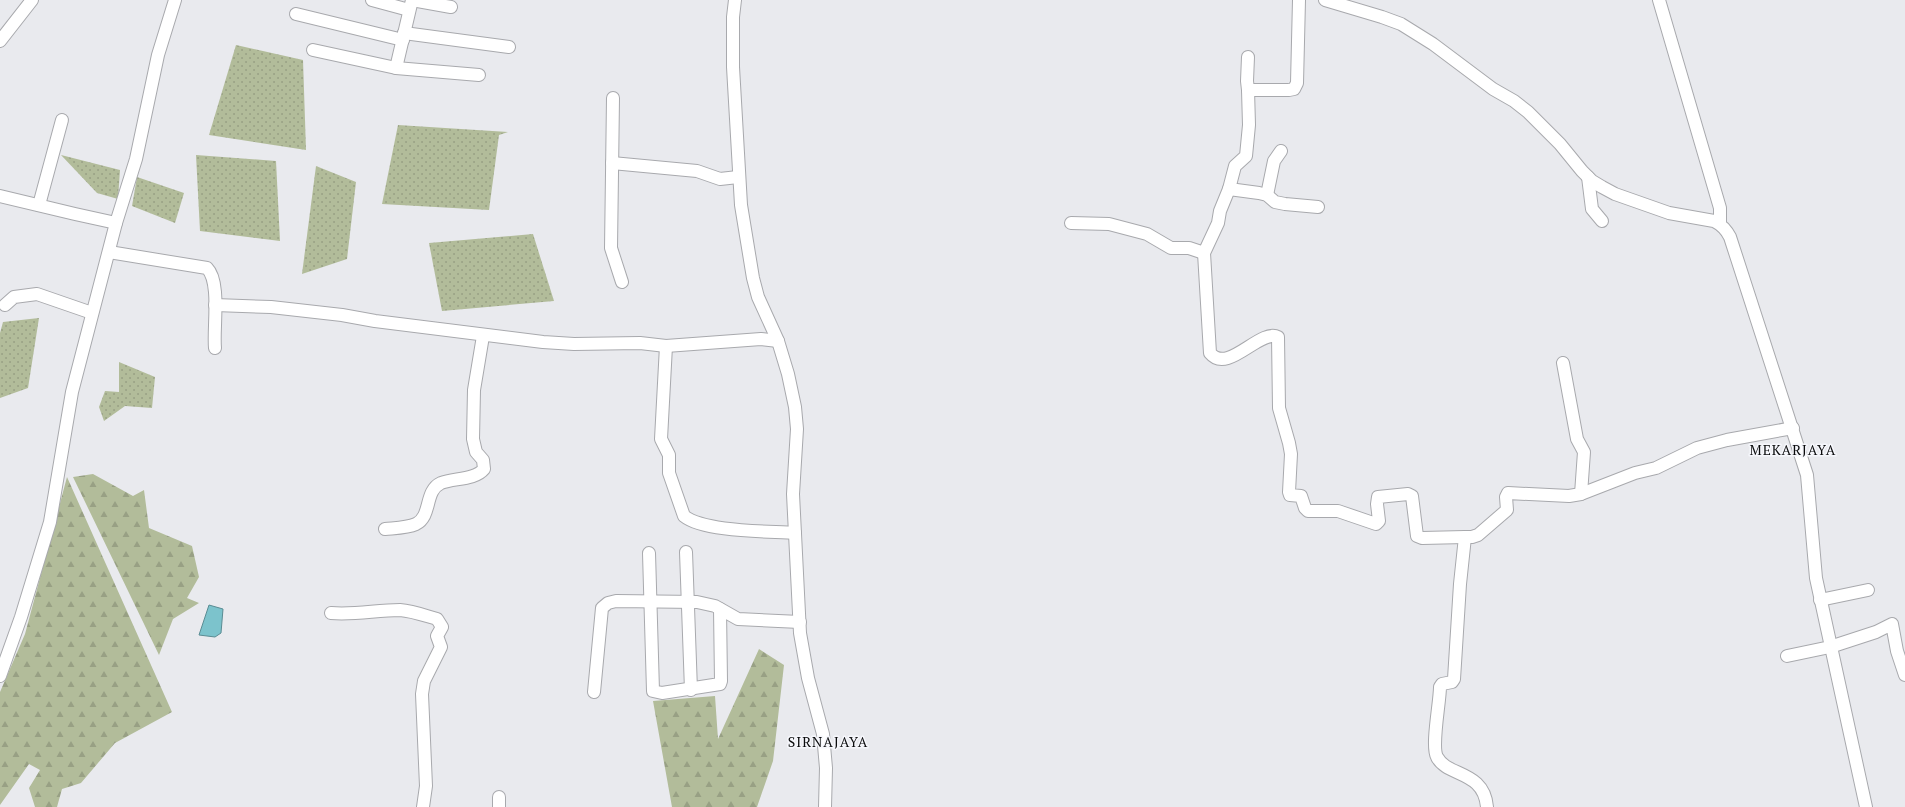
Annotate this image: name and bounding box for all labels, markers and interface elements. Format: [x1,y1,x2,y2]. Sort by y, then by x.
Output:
district label: MEKARJAYA [1750,440,1836,459]
district label: SIRNAJAYA [788,732,868,751]

